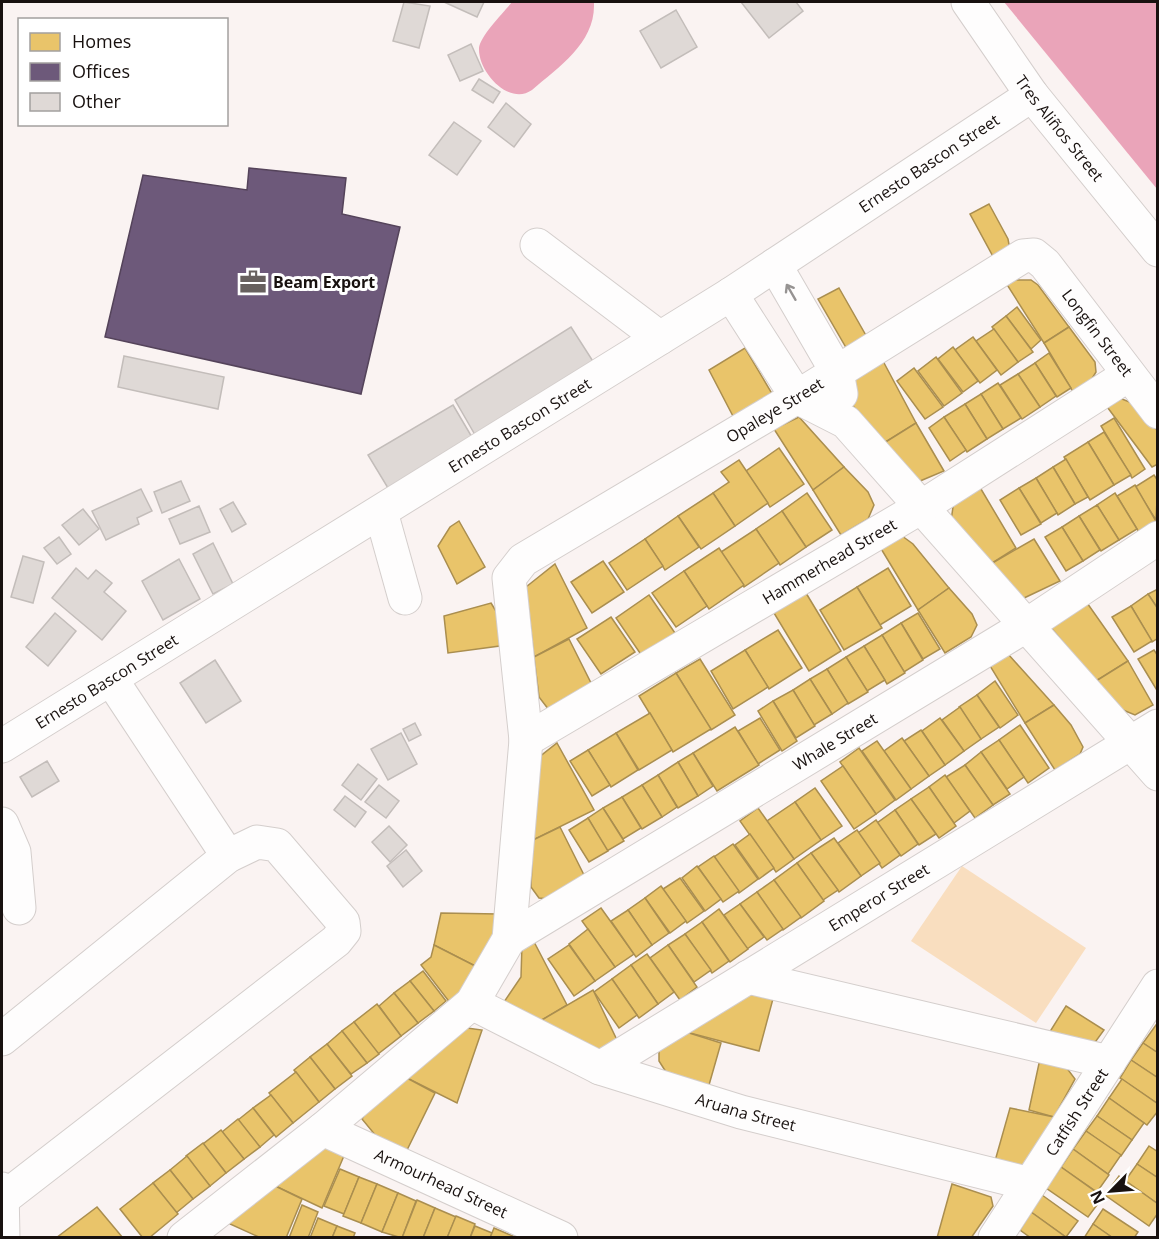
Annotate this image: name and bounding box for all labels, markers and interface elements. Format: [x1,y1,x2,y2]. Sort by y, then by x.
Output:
legend [18,18,228,126]
text: Homes [72,29,131,53]
text: Offices [72,59,130,83]
street label: Tres Aliños Street [1010,71,1109,186]
text: Other [72,89,122,113]
street label: Ernesto Bascon Street [854,109,1004,218]
office icon: Beam Export [238,267,268,297]
place label: Beam Export [273,271,375,293]
one-way arrow [785,284,797,301]
street label: Longfin Street [1057,284,1138,381]
street label: Ernesto Bascon Street [444,372,595,478]
street label: Opaleye Street [722,372,828,448]
street label: Hammerhead Street [758,513,901,609]
street label: Ernesto Bascon Street [31,628,182,734]
street label: Whale Street [788,707,882,776]
street label: Emperor Street [824,858,933,936]
street label: Catfish Street [1040,1064,1113,1160]
street label: Aruana Street [693,1088,798,1136]
street label: Armourhead Street [371,1143,511,1223]
north arrow [1081,1161,1141,1221]
text: N [1085,1187,1110,1208]

